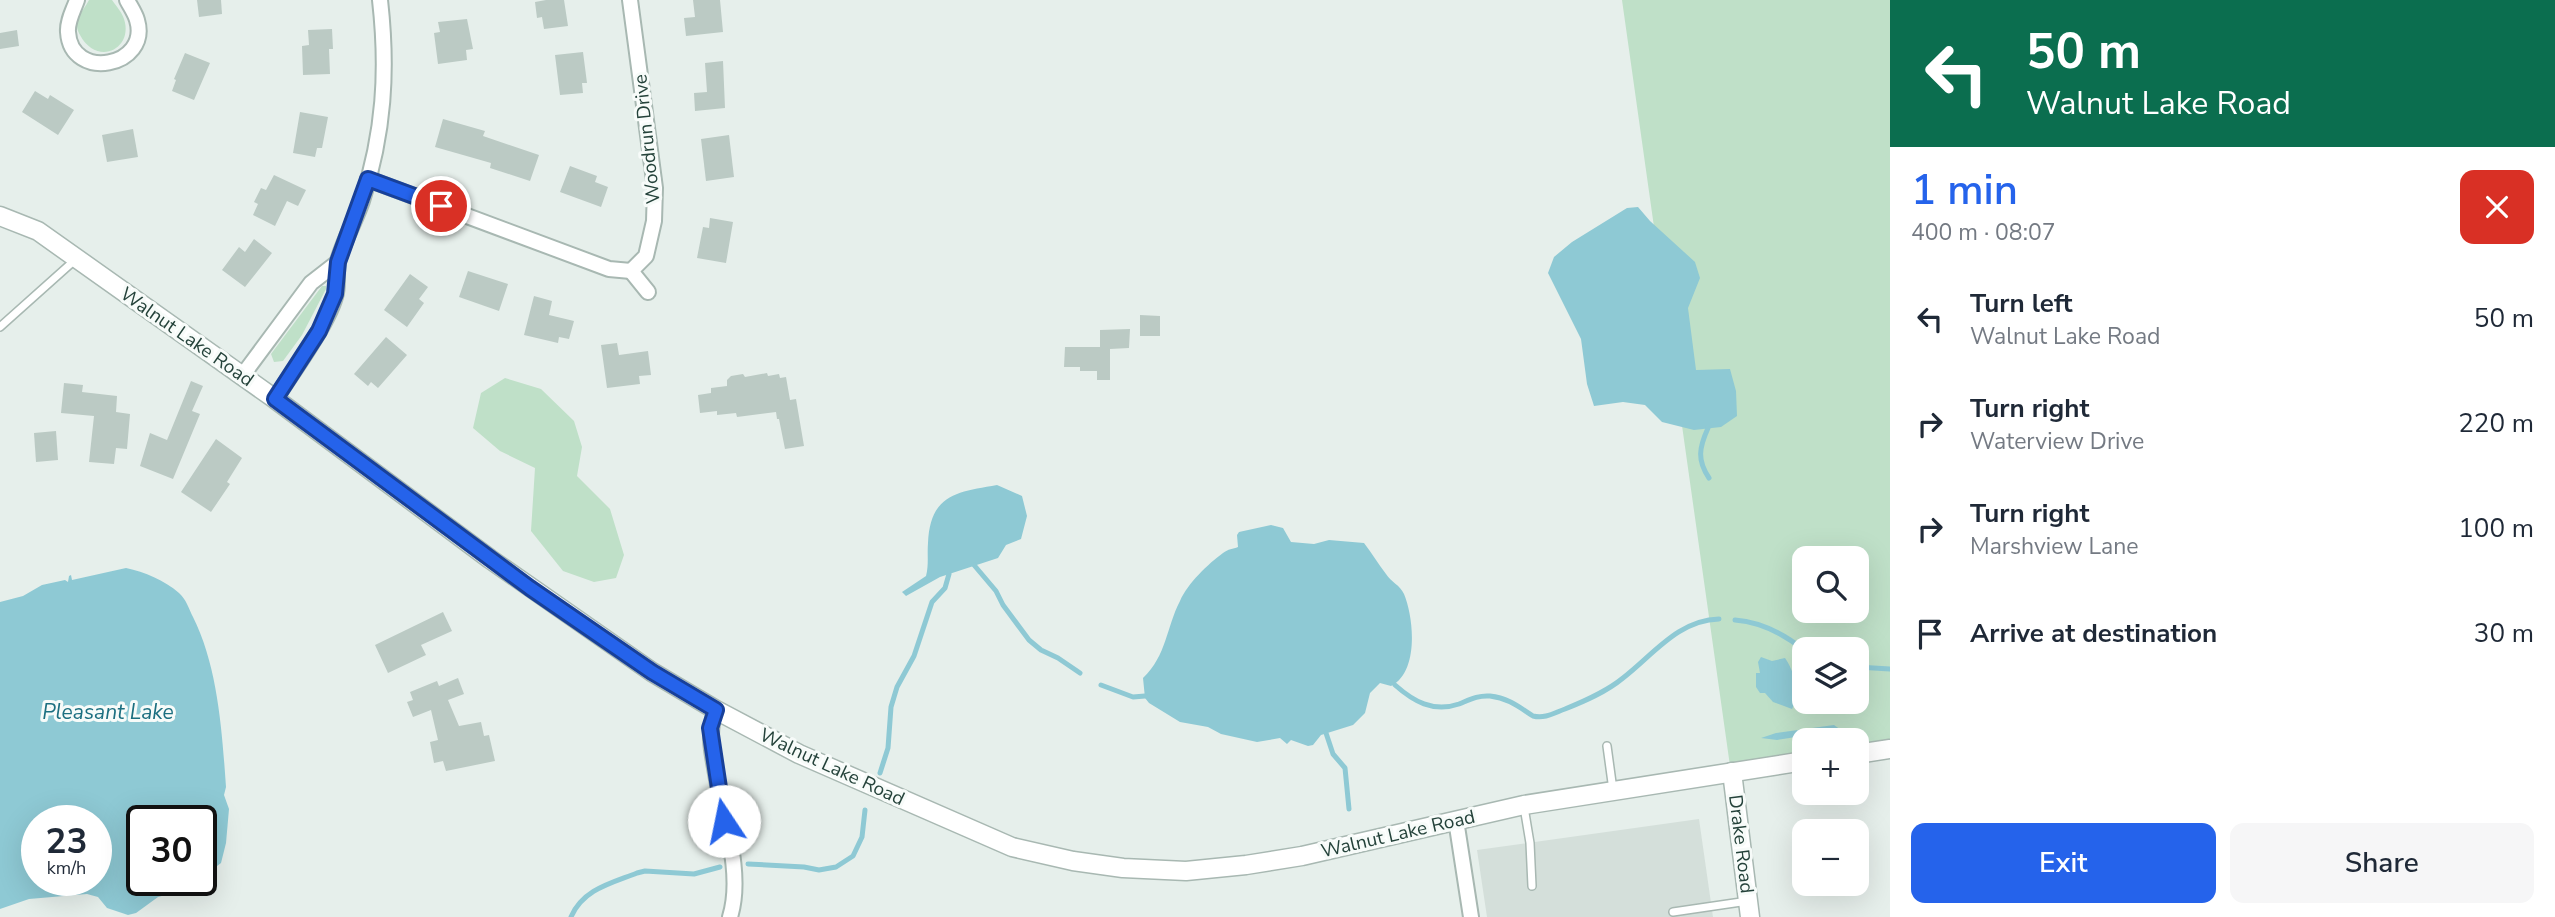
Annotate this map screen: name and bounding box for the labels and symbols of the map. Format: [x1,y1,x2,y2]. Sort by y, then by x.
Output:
street label: Woodrun Drive [627,73,667,205]
pin [411,176,471,236]
street label: Walnut Lake Road [115,281,259,393]
water label: Pleasant Lake [42,698,174,726]
street label: Walnut Lake Road [755,722,909,812]
position arrow [687,784,761,858]
street label: Drake Road [1722,793,1760,895]
street label: Walnut Lake Road [1318,804,1478,864]
speed limit sign: 30 [126,805,217,896]

